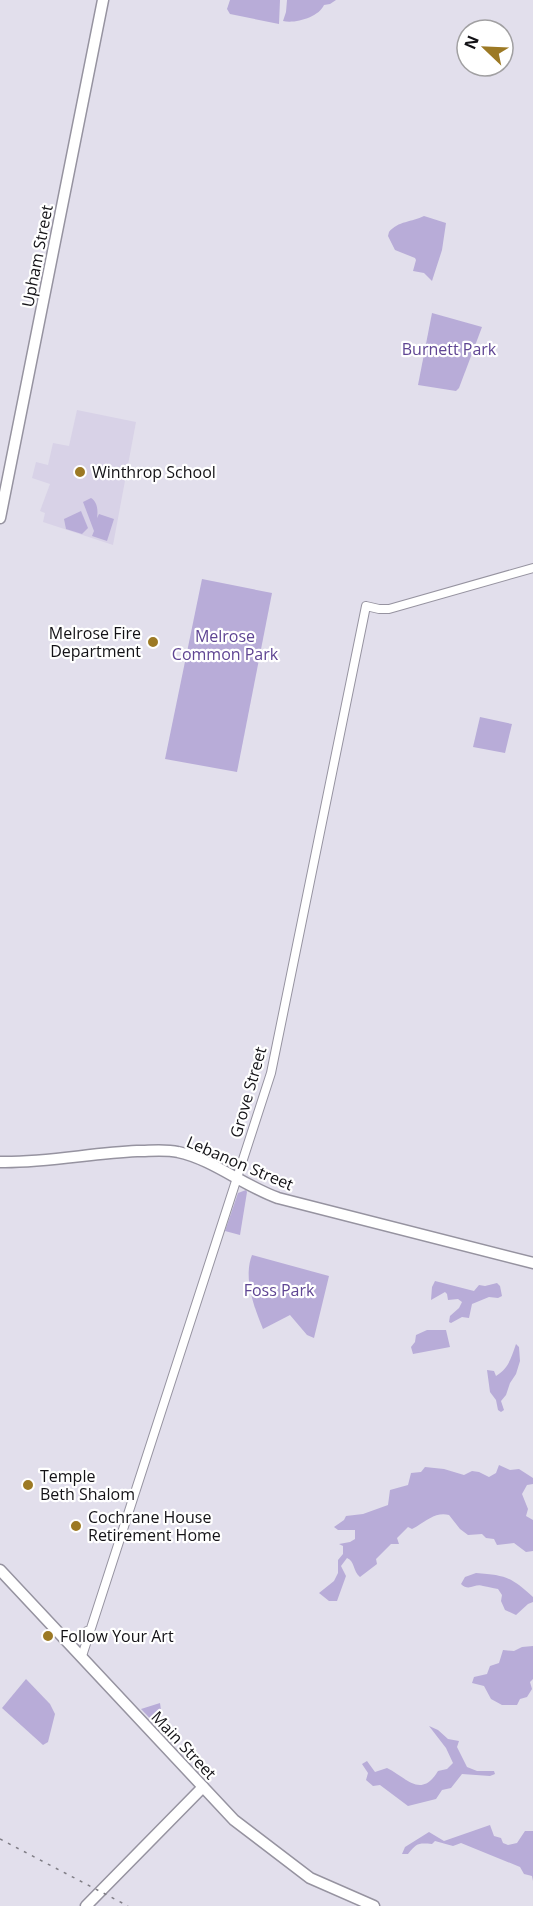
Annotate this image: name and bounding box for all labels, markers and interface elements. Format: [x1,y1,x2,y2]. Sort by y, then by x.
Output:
north arrow [455,18,515,78]
text: N [459,32,484,52]
street label: Upham Street [16,203,58,309]
park label: Burnett Park [402,338,497,360]
place label: Winthrop School [92,461,216,483]
marker: Winthrop School [73,465,87,479]
place label: Melrose Fire Department [49,622,141,662]
park label: Melrose Common Park [172,625,279,665]
marker: Melrose Fire Department [146,635,160,649]
street label: Grove Street [225,1044,272,1140]
street label: Lebanon Street [183,1131,297,1196]
park label: Foss Park [244,1279,315,1301]
place label: Temple Beth Shalom [40,1465,135,1505]
marker: Temple Beth Shalom [21,1478,35,1492]
place label: Cochrane House Retirement Home [88,1506,221,1546]
marker: Cochrane House Retirement Home [69,1519,83,1533]
place label: Follow Your Art [60,1625,174,1647]
marker: Follow Your Art [41,1629,55,1643]
street label: Main Street [147,1706,222,1784]

